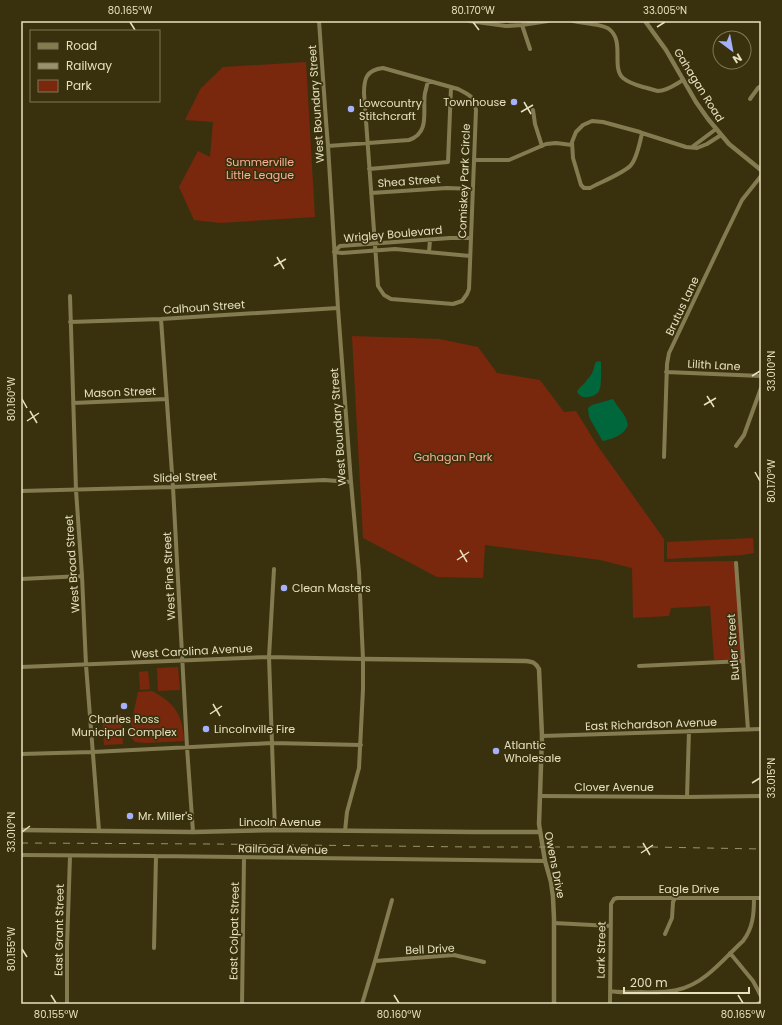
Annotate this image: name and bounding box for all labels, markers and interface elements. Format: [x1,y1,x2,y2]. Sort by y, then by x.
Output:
text: 80.165°W [108,3,152,18]
text: 80.170°W [451,3,495,18]
text: 33.005°N [643,3,687,18]
legend [30,30,160,102]
north arrow [712,30,752,70]
text: Road [66,37,97,54]
street label: West Boundary Street [304,44,328,164]
street label: Gahagan Road [670,45,728,125]
text: N [730,50,745,67]
text: Railway [66,57,112,74]
text: Park [66,77,93,94]
place label: Townhouse [443,94,506,110]
place label: Lowcountry Stitchcraft [359,95,423,124]
marker: Townhouse [509,97,519,107]
marker: Lowcountry Stitchcraft [346,104,356,114]
street label: Comiskey Park Circle [454,123,474,239]
park label: Summerville Little League [226,154,294,183]
street label: Shea Street [377,171,441,191]
street label: Wrigley Boulevard [343,222,443,246]
street label: Brutus Lane [661,274,703,338]
street label: Calhoun Street [163,296,245,318]
text: 33.010°N [764,351,779,391]
street label: Lilith Lane [687,356,741,374]
street label: West Boundary Street [326,367,350,487]
text: 80.160°W [4,377,19,421]
street label: Mason Street [84,383,156,401]
park label: Gahagan Park [414,449,493,465]
text: 80.170°W [764,459,779,503]
street label: Slidel Street [153,468,217,486]
street label: West Broad Street [61,514,83,614]
street label: West Pine Street [159,531,179,621]
place label: Clean Masters [292,580,371,596]
marker: Clean Masters [279,583,289,593]
street label: Butler Street [723,613,743,681]
street label: West Carolina Avenue [131,640,253,662]
marker: Charles Ross Municipal Complex [119,701,129,711]
place label: Charles Ross Municipal Complex [71,711,177,740]
street label: East Richardson Avenue [585,714,717,734]
place label: Lincolnville Fire [214,721,295,737]
marker: Lincolnville Fire [201,724,211,734]
place label: Atlantic Wholesale [504,737,561,766]
marker: Atlantic Wholesale [491,746,501,756]
text: 33.015°N [764,758,779,798]
street label: Clover Avenue [574,779,654,795]
place label: Mr. Miller's [138,808,193,824]
marker: Mr. Miller's [125,811,135,821]
text: 33.010°N [4,812,19,852]
street label: Lincoln Avenue [239,814,321,830]
street label: Owens Drive [541,830,569,900]
street label: Railroad Avenue [238,840,328,858]
street label: Eagle Drive [659,881,719,897]
street label: East Colpat Street [225,882,243,980]
street label: East Grant Street [50,884,68,976]
street label: Lark Street [593,921,609,979]
text: 80.155°W [4,927,19,971]
street label: Bell Drive [405,940,455,958]
scale bar [624,969,749,995]
text: 200 m [630,974,668,991]
text: 80.155°W [34,1007,78,1022]
text: 80.160°W [377,1007,421,1022]
text: 80.165°W [721,1007,765,1022]

